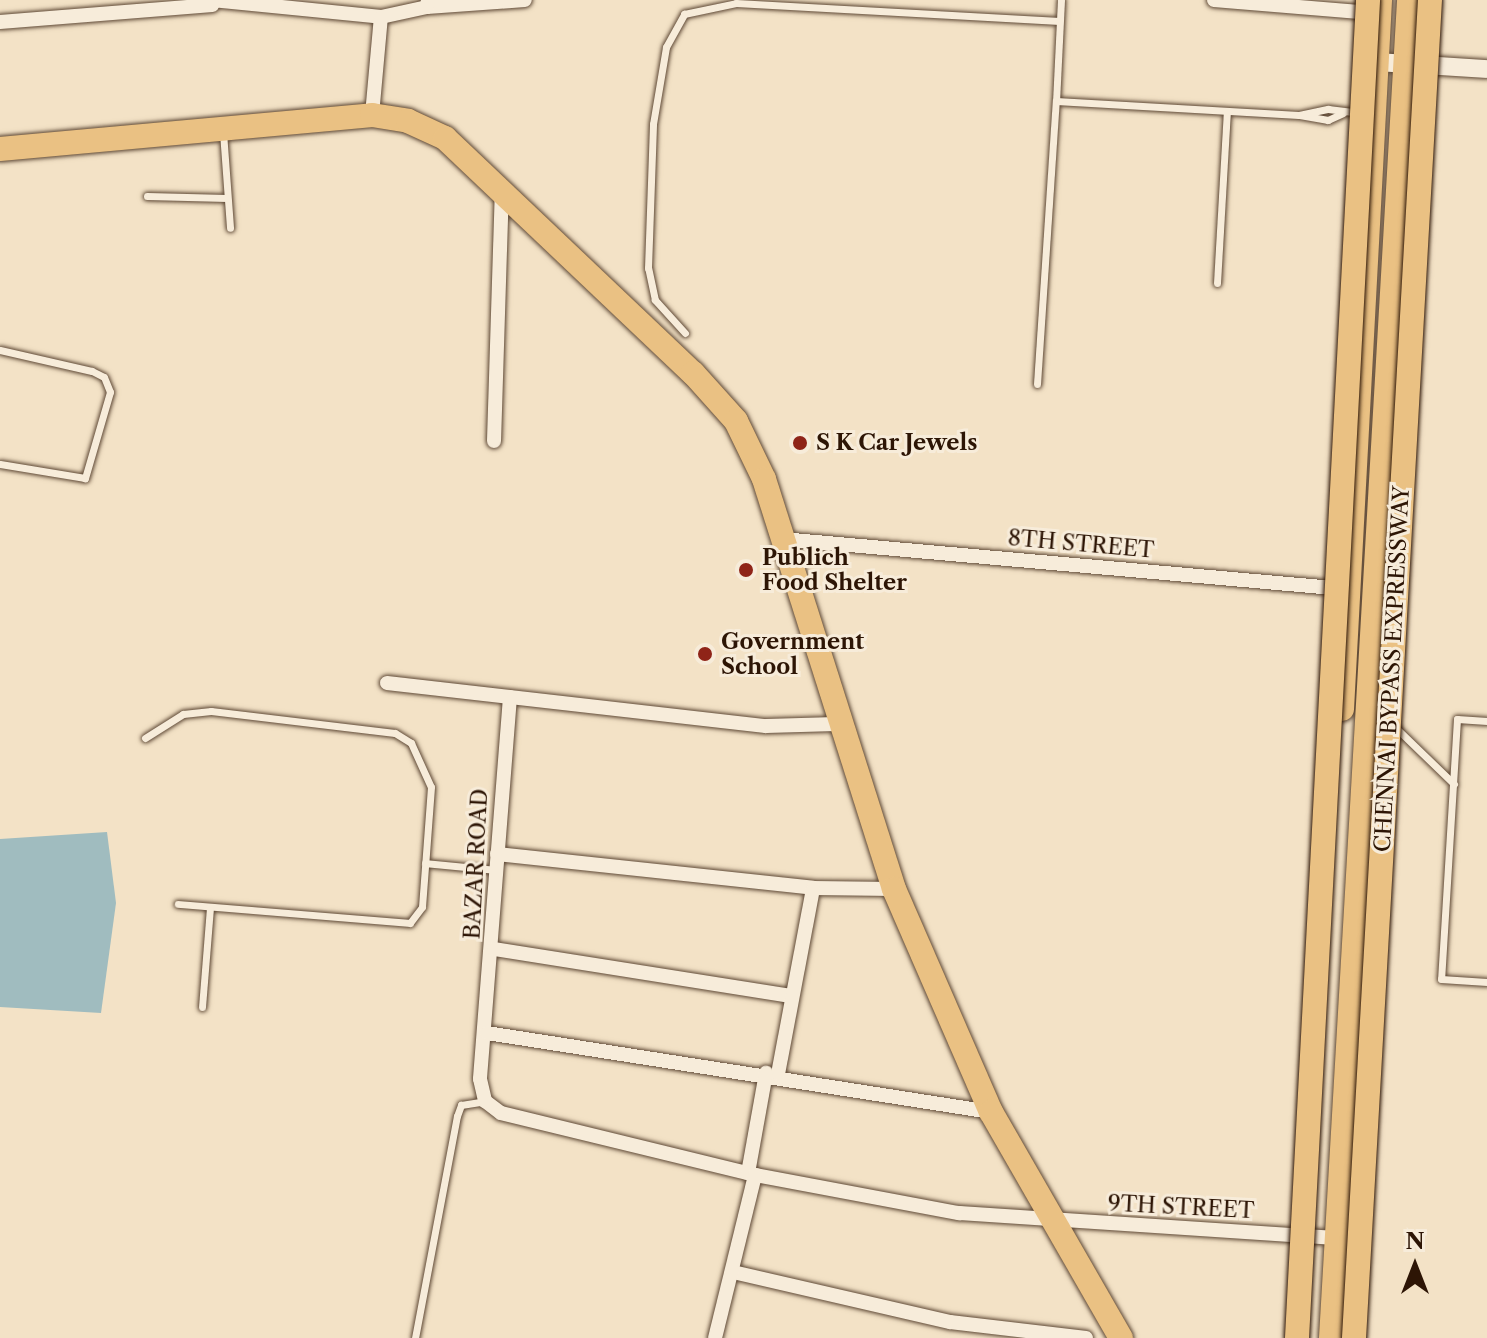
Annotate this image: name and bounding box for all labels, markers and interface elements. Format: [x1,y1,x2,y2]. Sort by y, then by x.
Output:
place label: S K Car Jewels [816,430,978,456]
marker: S K Car Jewels [791,434,809,452]
street label: CHENNAI BYPASS EXPRESSWAY [1369,485,1415,853]
street label: 8TH STREET [1007,524,1155,564]
place label: Publich Food Shelter [762,544,907,596]
marker: Publich Food Shelter [737,561,755,579]
place label: Government School [721,628,864,680]
marker: Government School [696,645,714,663]
street label: BAZAR ROAD [459,787,493,941]
street label: 9TH STREET [1107,1190,1255,1224]
north arrow [1375,1226,1455,1306]
text: N [1405,1228,1425,1255]

